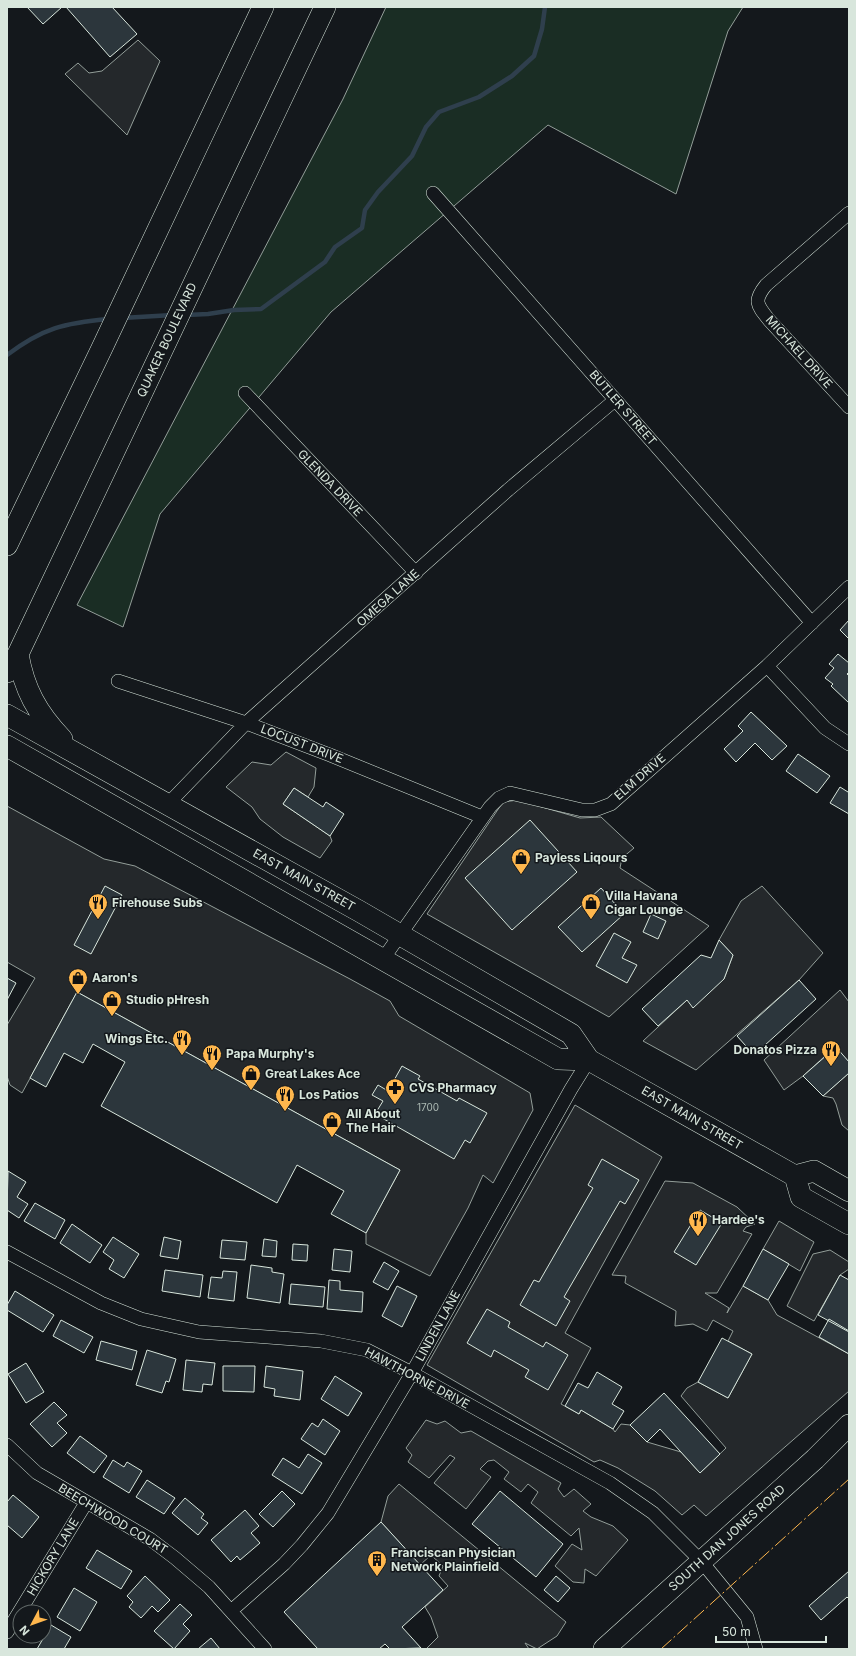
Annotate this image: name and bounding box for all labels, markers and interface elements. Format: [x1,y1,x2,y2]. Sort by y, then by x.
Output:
street label: QUAKER BOULEVARD [133,280,200,399]
street label: MICHAEL DRIVE [763,312,836,391]
street label: BUTLER STREET [587,367,660,449]
street label: GLENDA DRIVE [295,446,366,519]
street label: OMEGA LANE [353,566,422,630]
street label: LOCUST DRIVE [259,721,346,766]
street label: ELM DRIVE [611,750,668,803]
street label: EAST MAIN STREET [251,845,358,914]
shop icon: Payless Liqours [510,847,532,875]
place label: Payless Liqours [535,850,628,865]
place label: Villa Havana Cigar Lounge [605,888,683,917]
restaurant icon: Firehouse Subs [87,892,109,920]
shop icon: Villa Havana Cigar Lounge [580,892,602,920]
place label: Firehouse Subs [112,895,203,910]
shop icon: Aaron's [67,967,89,995]
place label: Aaron's [92,970,138,985]
shop icon: Studio pHresh [101,989,123,1017]
place label: Studio pHresh [126,992,209,1007]
restaurant icon: Wings Etc. [171,1028,193,1056]
place label: Wings Etc. [105,1031,168,1046]
restaurant icon: Donatos Pizza [820,1039,842,1067]
place label: Donatos Pizza [734,1042,817,1057]
restaurant icon: Papa Murphy's [201,1043,223,1071]
place label: Papa Murphy's [226,1046,315,1061]
shop icon: Great Lakes Ace [240,1063,262,1091]
place label: Great Lakes Ace [265,1066,360,1081]
pharmacy icon: CVS Pharmacy [384,1077,406,1105]
place label: CVS Pharmacy [409,1080,497,1095]
street label: EAST MAIN STREET [639,1082,746,1153]
restaurant icon: Los Patios [274,1084,296,1112]
place label: Los Patios [299,1087,359,1102]
house number: 1700 [417,1101,439,1113]
place label: All About The Hair [346,1106,401,1135]
shop icon: All About The Hair [321,1110,343,1138]
restaurant icon: Hardee's [687,1209,709,1237]
place label: Hardee's [712,1212,765,1227]
street label: LINDEN LANE [412,1288,463,1364]
street label: HAWTHORNE DRIVE [362,1344,472,1412]
street label: BEECHWOOD COURT [56,1480,171,1557]
street label: SOUTH DAN JONES ROAD [665,1481,788,1594]
street label: HICKORY LANE [23,1515,82,1598]
place label: Franciscan Physician Network Plainfield [391,1545,515,1574]
building icon: Franciscan Physician Network Plainfield [366,1549,388,1577]
north arrow [12,1604,52,1644]
scale bar [716,1618,826,1644]
text: N [16,1623,32,1638]
text: 50 m [722,1624,751,1639]

